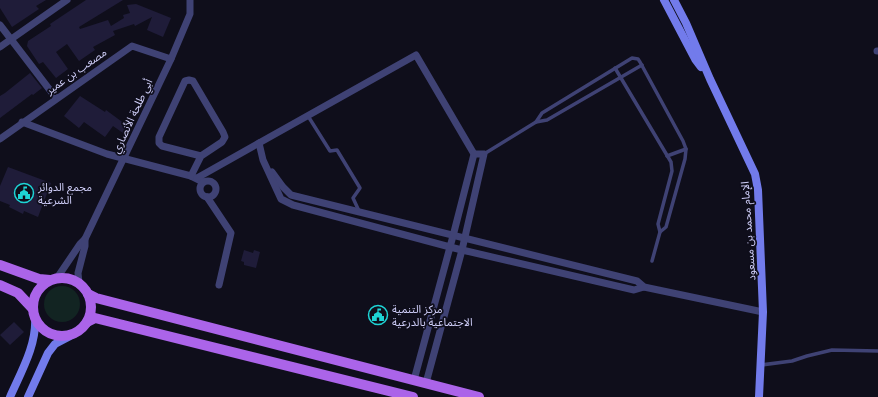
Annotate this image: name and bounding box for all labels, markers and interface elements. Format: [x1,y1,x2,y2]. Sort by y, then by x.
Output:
street label: مصعب بن عمير [42,45,109,98]
street label: أبي طلحة الأنصاري [109,76,158,157]
place label: مجمع الدوائر الشرعية [37,180,92,207]
street label: الإمام محمد بن مسعود [738,181,759,281]
public building icon: مجمع الدوائر الشرعية [13,182,35,204]
place label: مركز التنمية الاجتماعية بالدرعية [392,302,473,329]
public building icon: مركز التنمية الاجتماعية بالدرعية [367,304,389,326]

